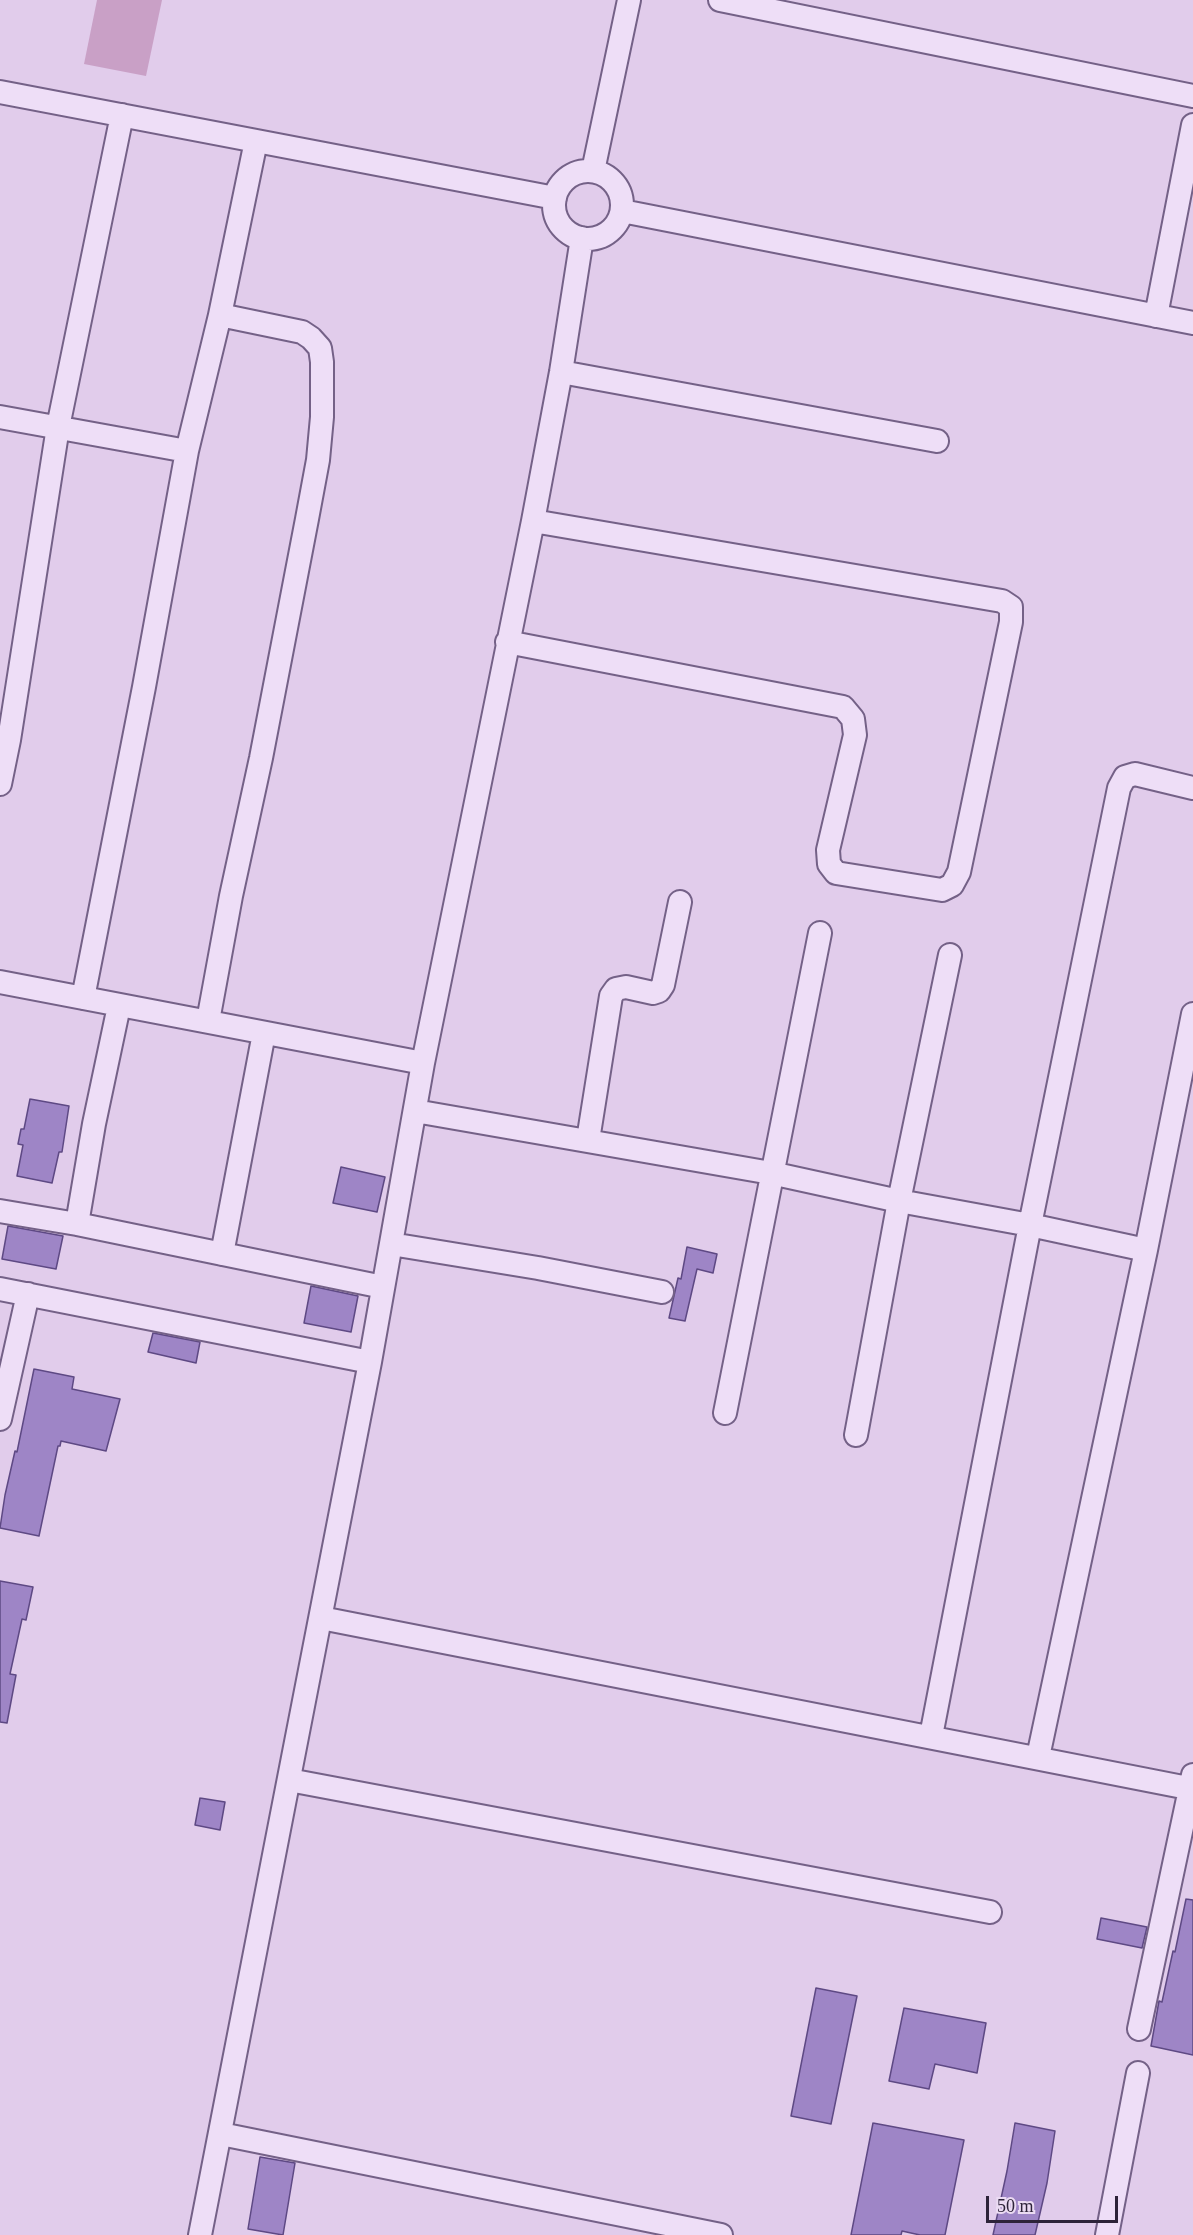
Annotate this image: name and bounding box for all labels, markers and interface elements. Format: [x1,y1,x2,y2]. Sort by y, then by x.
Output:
scale bar [989,2184,1121,2222]
text: 50 m [997,2196,1034,2216]

